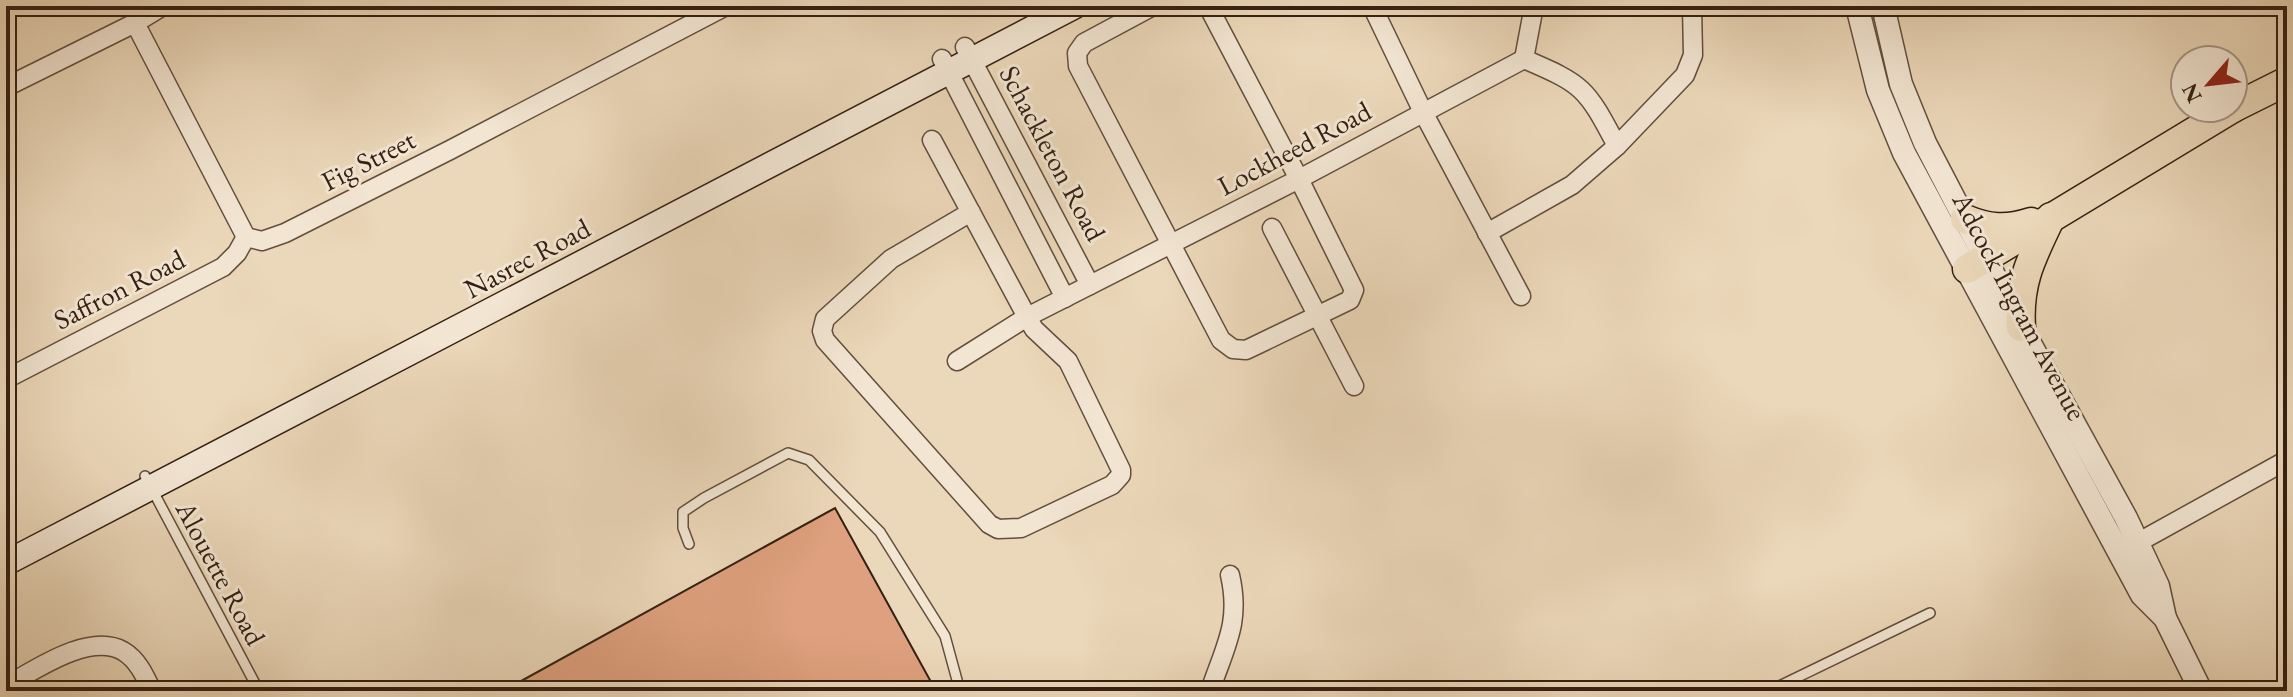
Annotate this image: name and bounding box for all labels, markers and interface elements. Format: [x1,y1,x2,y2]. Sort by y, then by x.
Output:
north arrow [2169,44,2249,124]
street label: Schackleton Road [992,59,1115,248]
text: N [2175,78,2209,108]
street label: Lockheed Road [1211,92,1378,204]
street label: Fig Street [315,121,421,199]
street label: Adcock Ingram Avenue [1944,185,2095,426]
street label: Nasrec Road [458,209,597,306]
street label: Saffron Road [47,240,191,337]
street label: Alouette Road [167,494,274,652]

